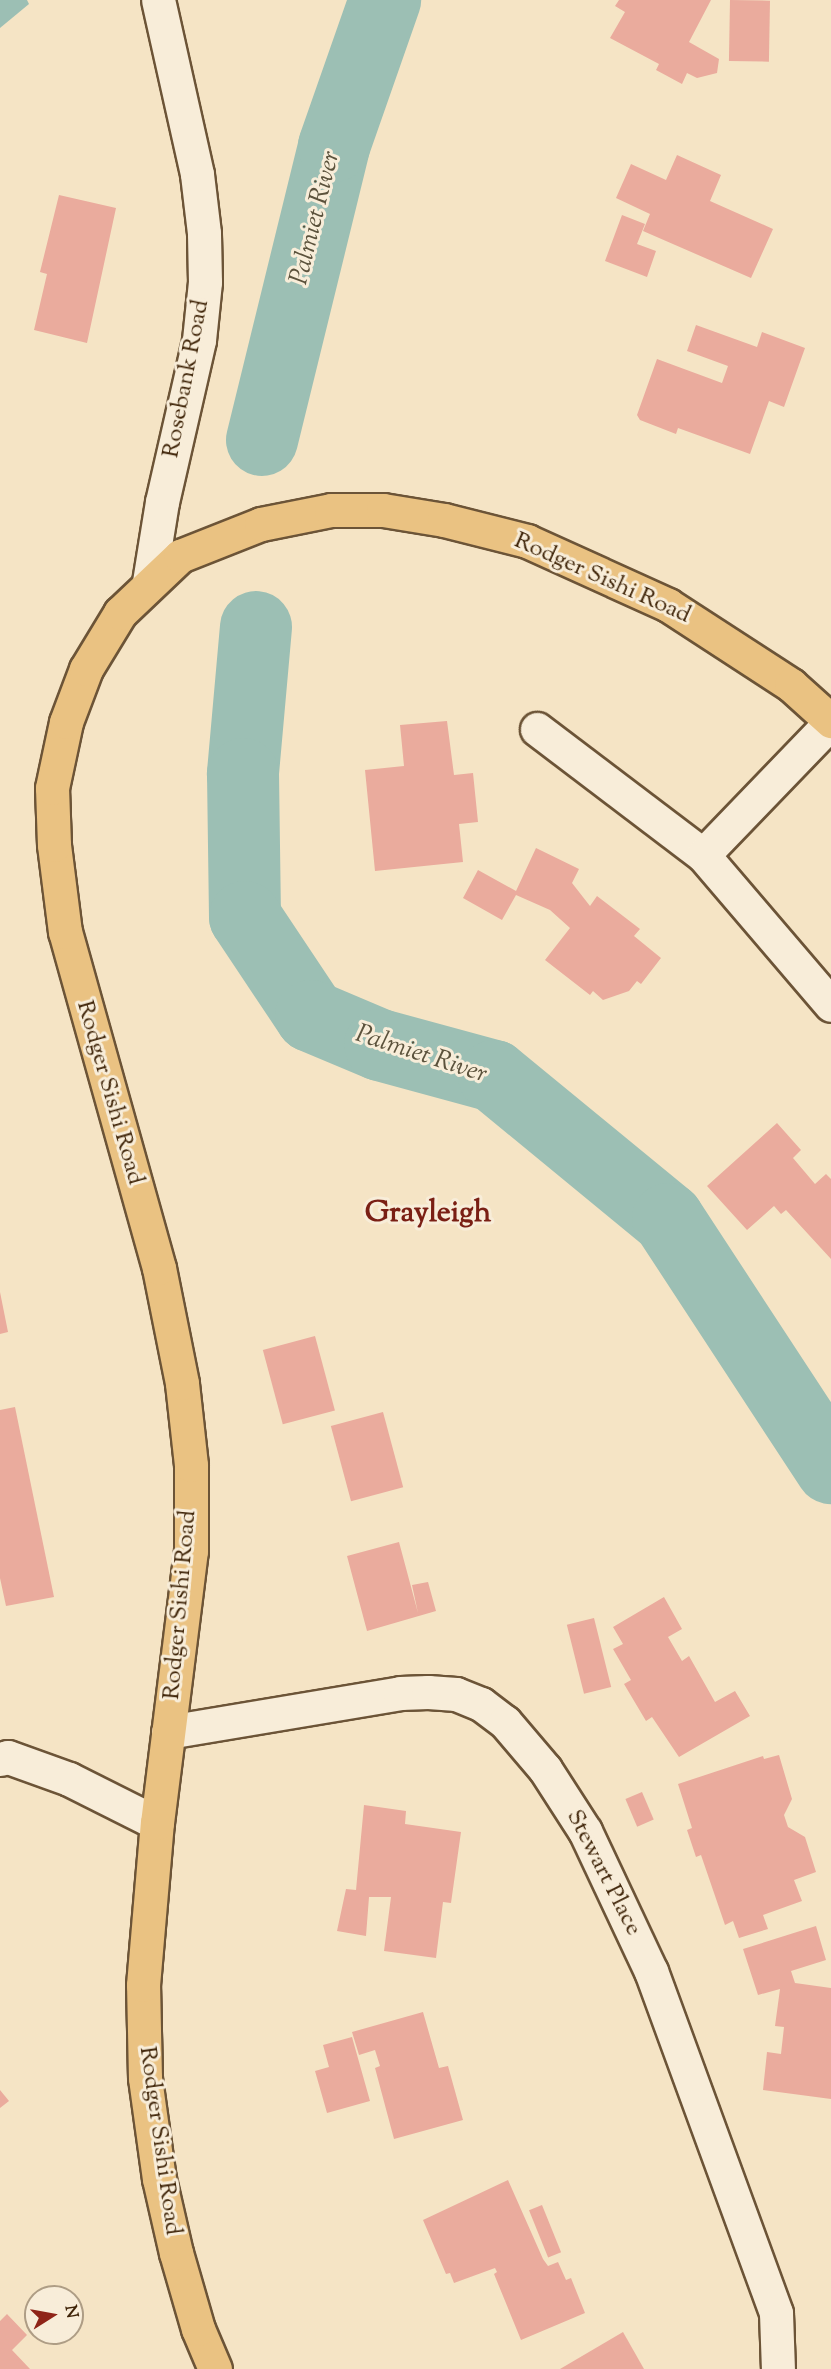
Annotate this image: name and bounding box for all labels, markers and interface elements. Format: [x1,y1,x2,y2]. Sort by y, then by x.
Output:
water label: Palmiet River [284,148,348,288]
street label: Rosebank Road [158,297,216,461]
street label: Rodger Sishi Road [509,527,695,631]
street label: Rodger Sishi Road [69,998,149,1188]
water label: Palmiet River [351,1019,491,1091]
district label: Grayleigh [365,1196,491,1232]
street label: Rodger Sishi Road [158,1509,204,1701]
street label: Stewart Place [559,1805,647,1941]
street label: Rodger Sishi Road [131,2045,187,2237]
north arrow [24,2285,84,2345]
text: N [58,2303,83,2320]

